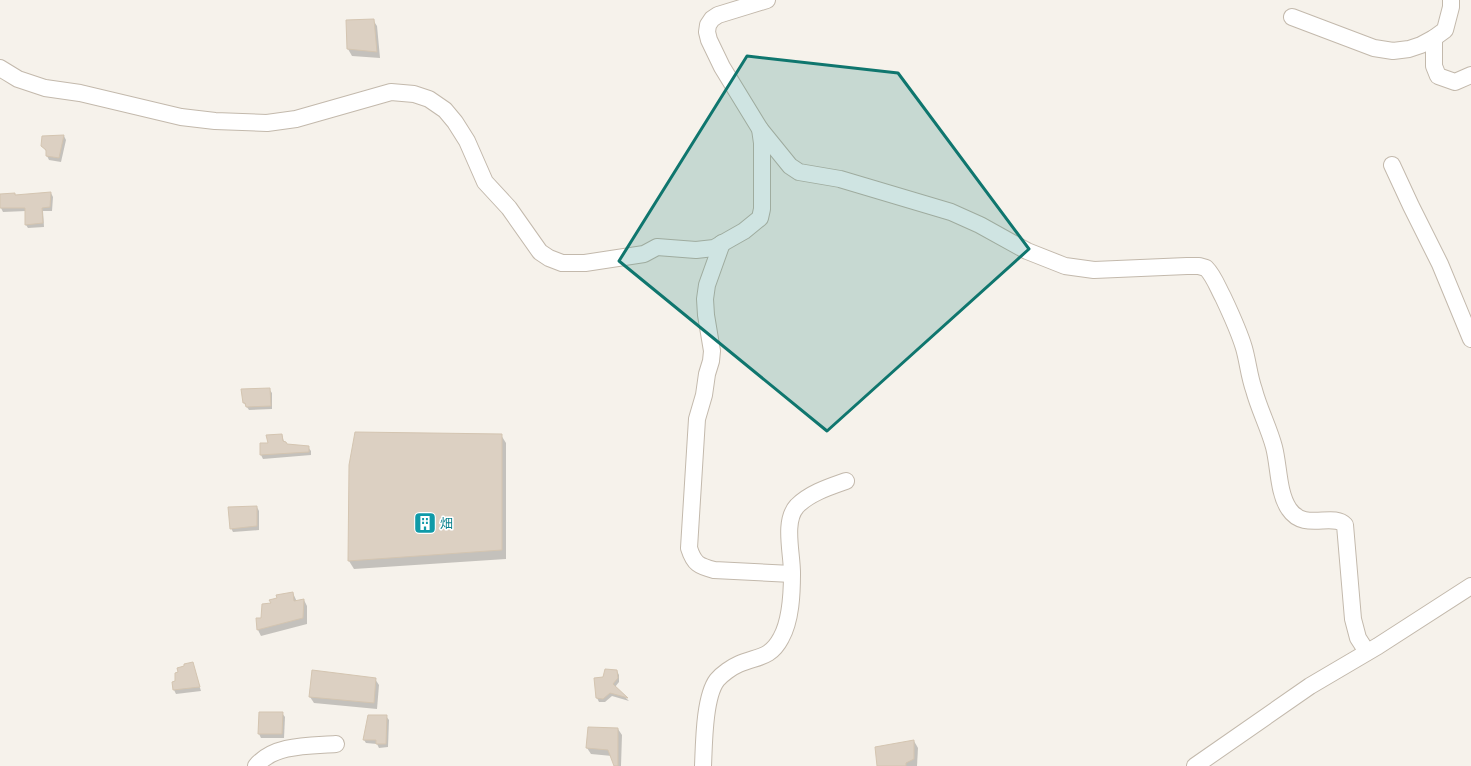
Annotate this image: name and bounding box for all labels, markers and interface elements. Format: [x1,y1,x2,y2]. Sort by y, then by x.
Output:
building icon: 畑 [412,510,438,536]
place label: 畑 [440,515,453,532]

